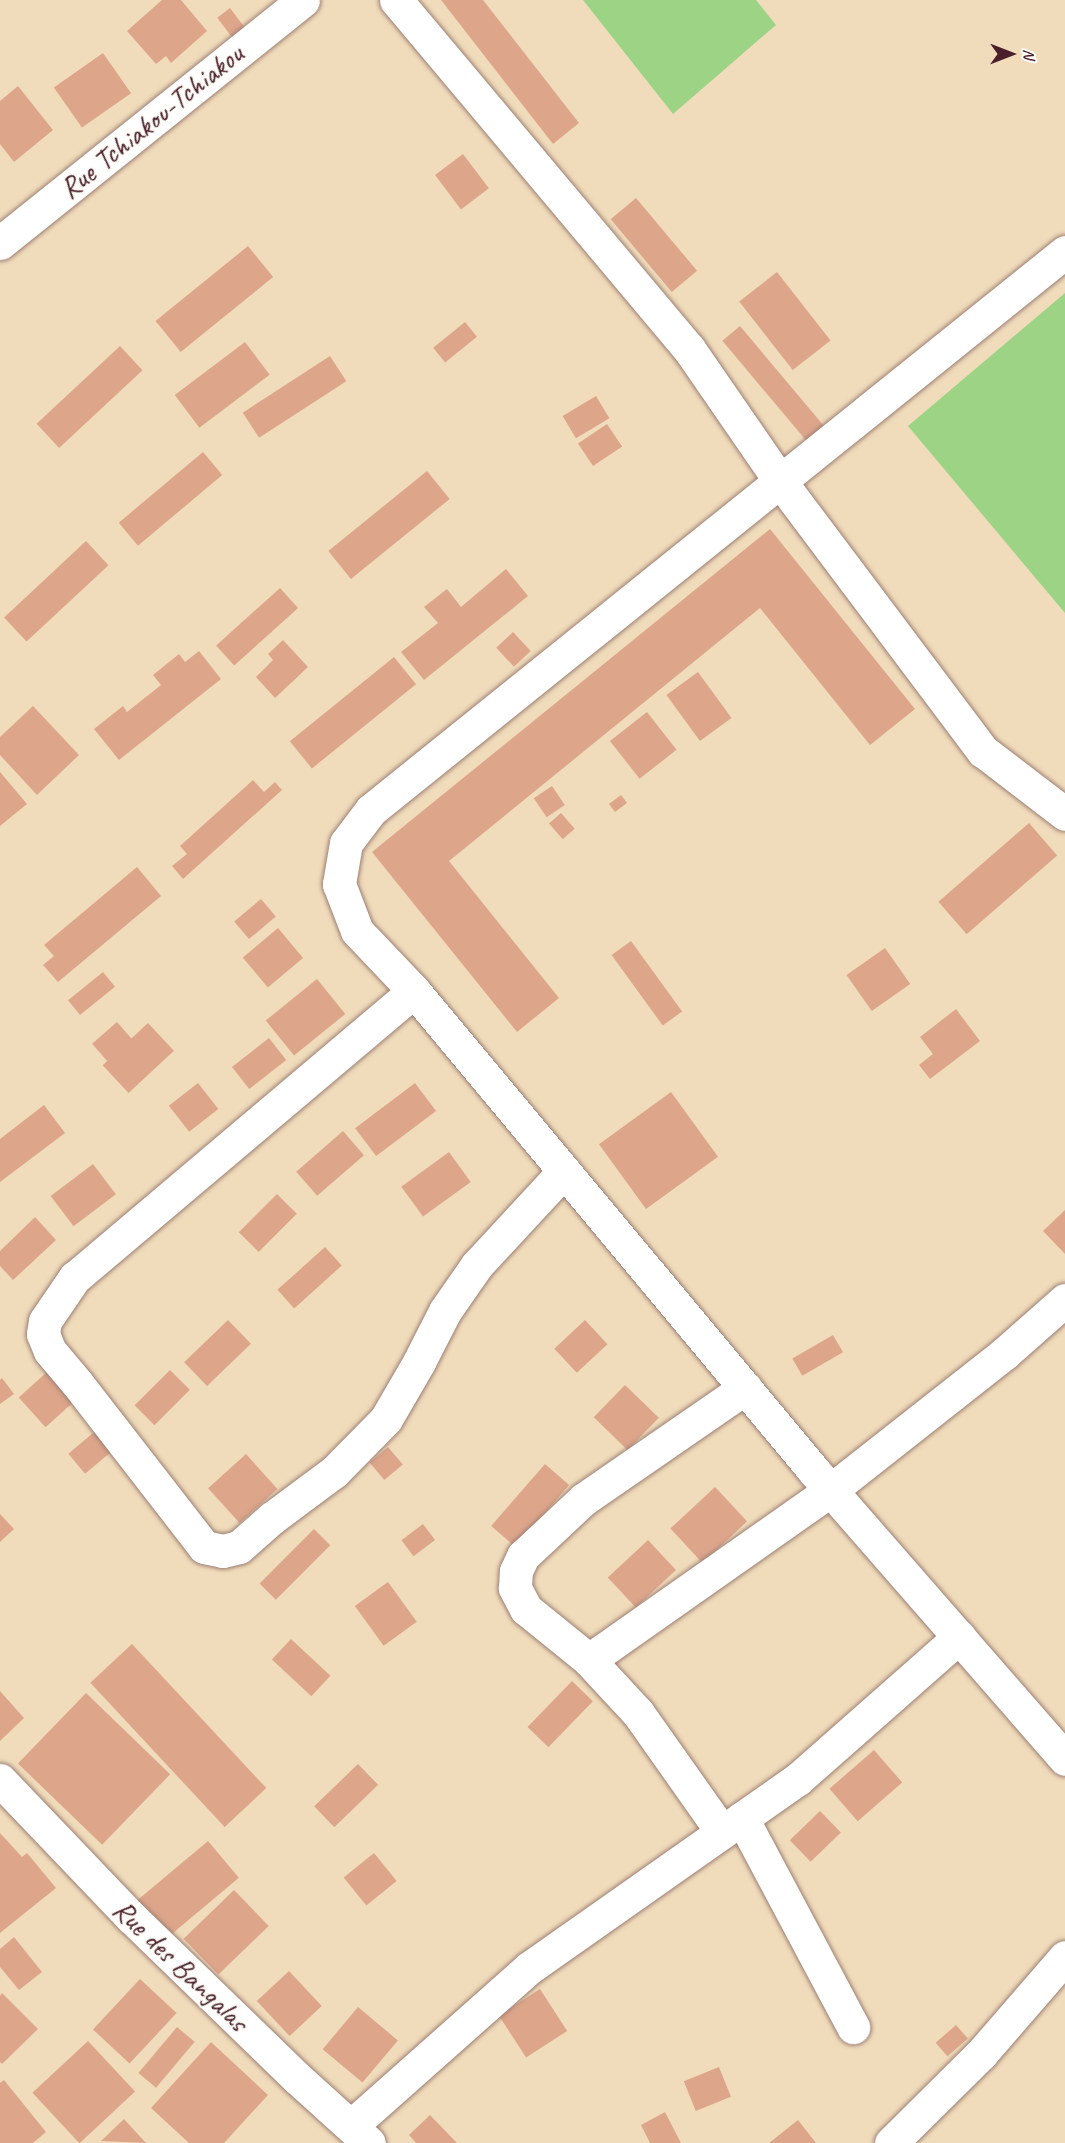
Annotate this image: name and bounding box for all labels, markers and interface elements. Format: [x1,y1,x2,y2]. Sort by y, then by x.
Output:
north arrow [981,24,1041,84]
street label: Rue Tchiakou-Tchiakou [52,36,250,206]
text: N [1019,49,1039,59]
street label: Rue des Bangalas [106,1891,256,2039]

